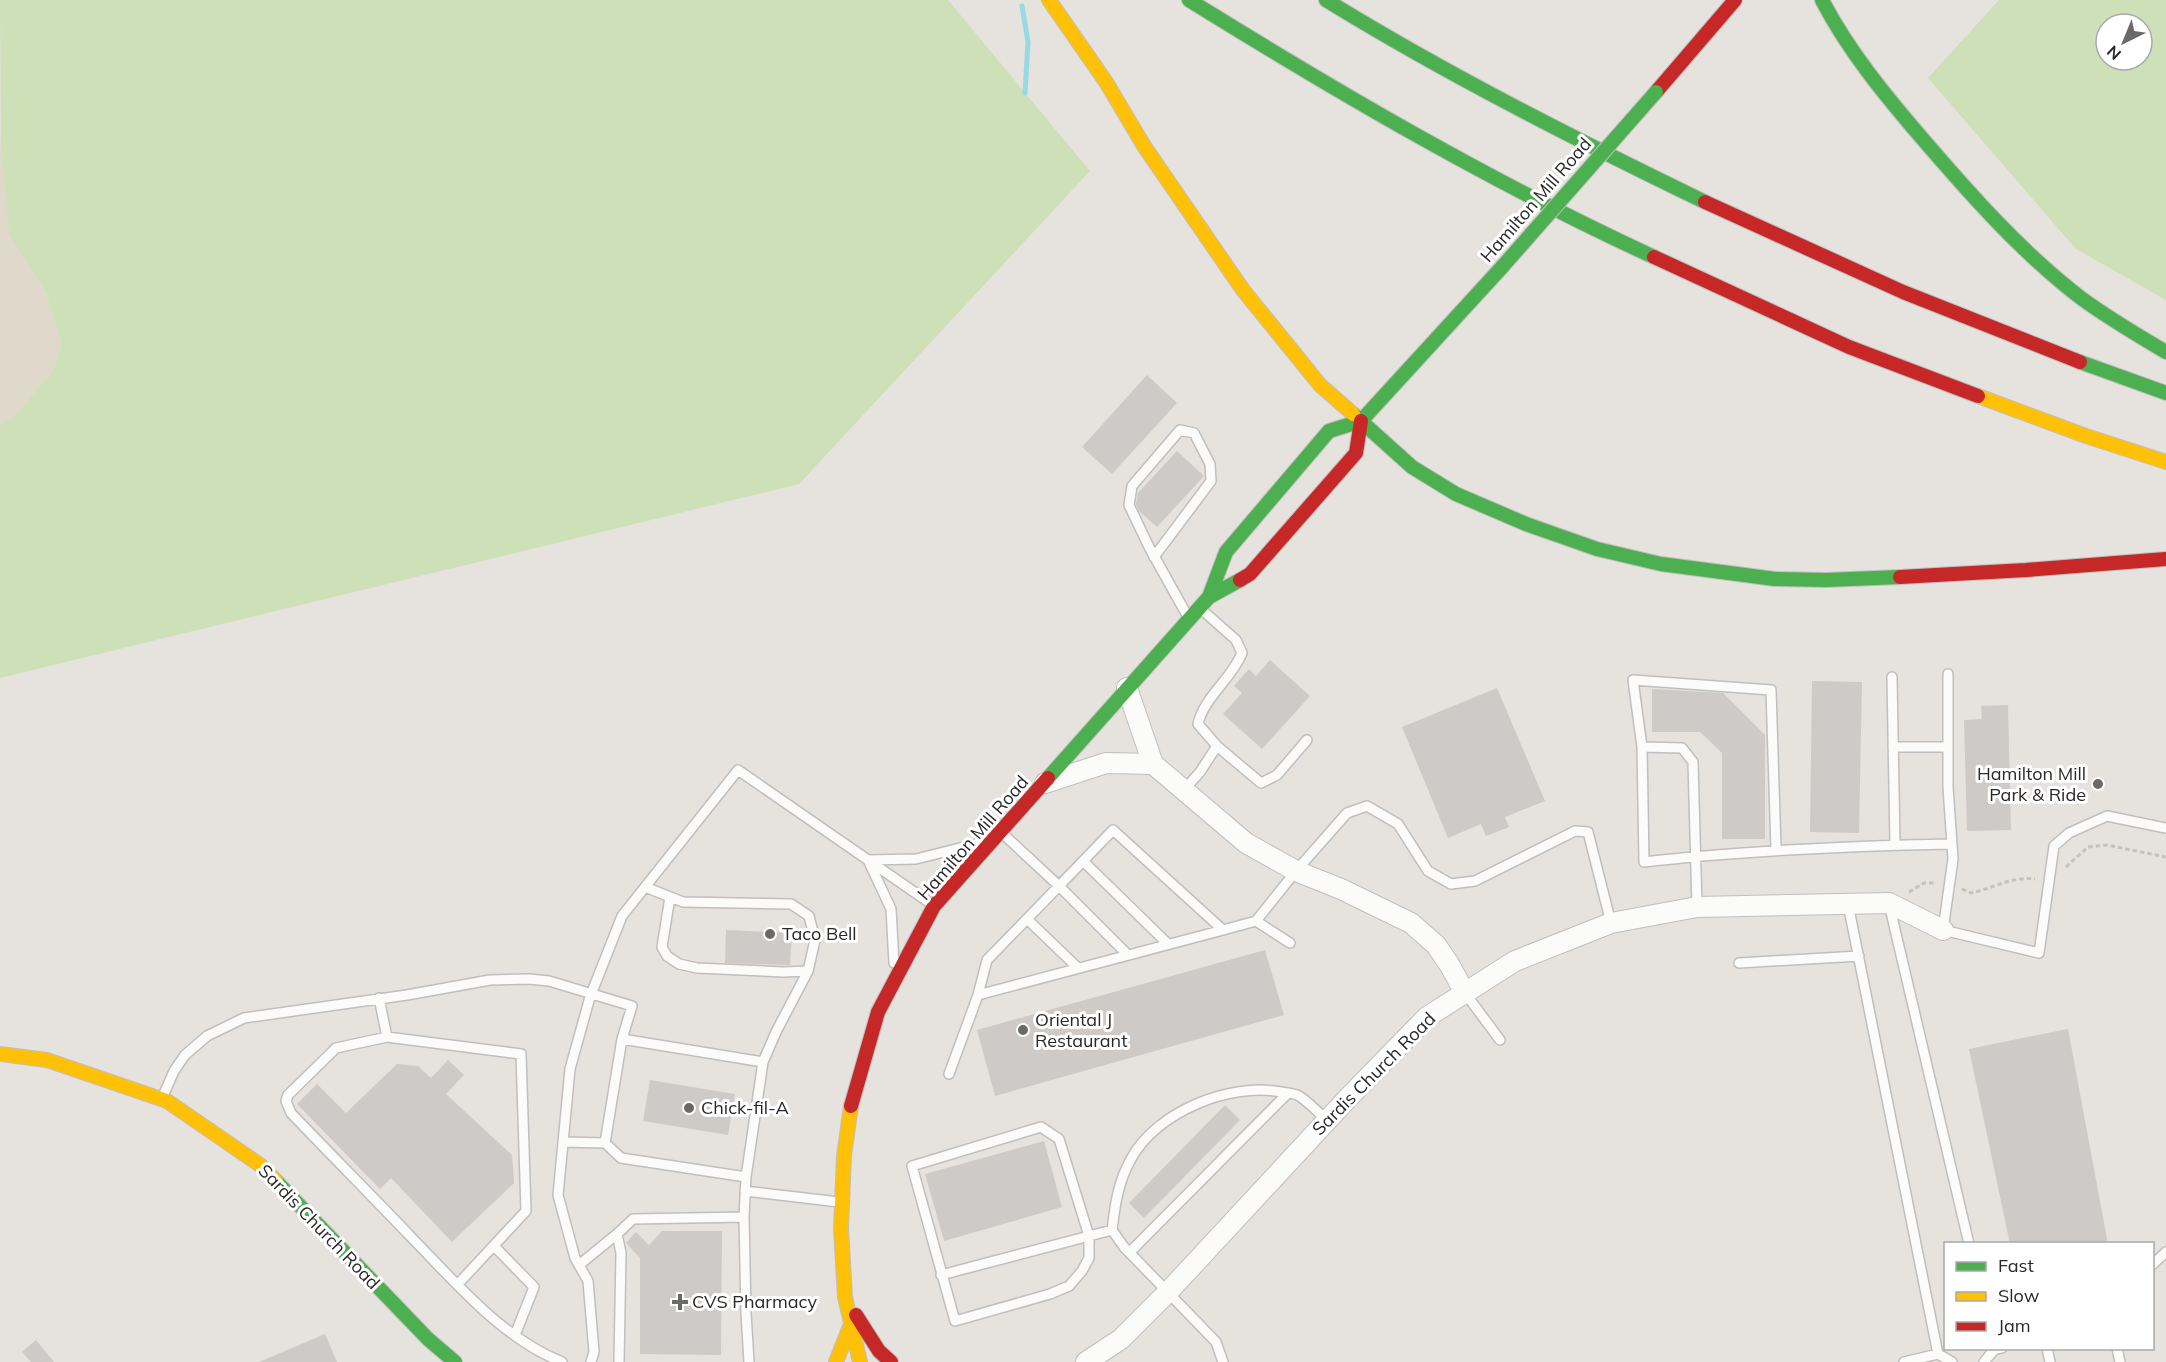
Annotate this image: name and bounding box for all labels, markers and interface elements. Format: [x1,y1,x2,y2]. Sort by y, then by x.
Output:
north arrow [2094,12,2154,72]
text: N [2103,42,2125,64]
street label: Hamilton Mill Road [1475,133,1596,267]
place label: Hamilton Mill Park & Ride [1977,762,2086,806]
street label: Hamilton Mill Road [912,771,1033,905]
marker: Hamilton Mill Park & Ride [2091,777,2105,791]
place label: Taco Bell [782,922,857,945]
marker: Taco Bell [763,927,777,941]
street label: Sardis Church Road [1307,1007,1440,1140]
place label: Oriental J Restaurant [1035,1008,1127,1052]
marker: Oriental J Restaurant [1016,1023,1030,1037]
place label: Chick-fil-A [701,1096,789,1119]
marker: Chick-fil-A [682,1101,696,1115]
street label: Sardis Church Road [254,1159,385,1294]
legend [1944,1242,2154,1350]
text: Fast [1998,1254,2034,1277]
text: Slow [1998,1284,2040,1307]
place label: CVS Pharmacy [692,1290,817,1313]
marker: CVS Pharmacy [673,1295,687,1309]
text: Jam [1998,1314,2031,1337]

